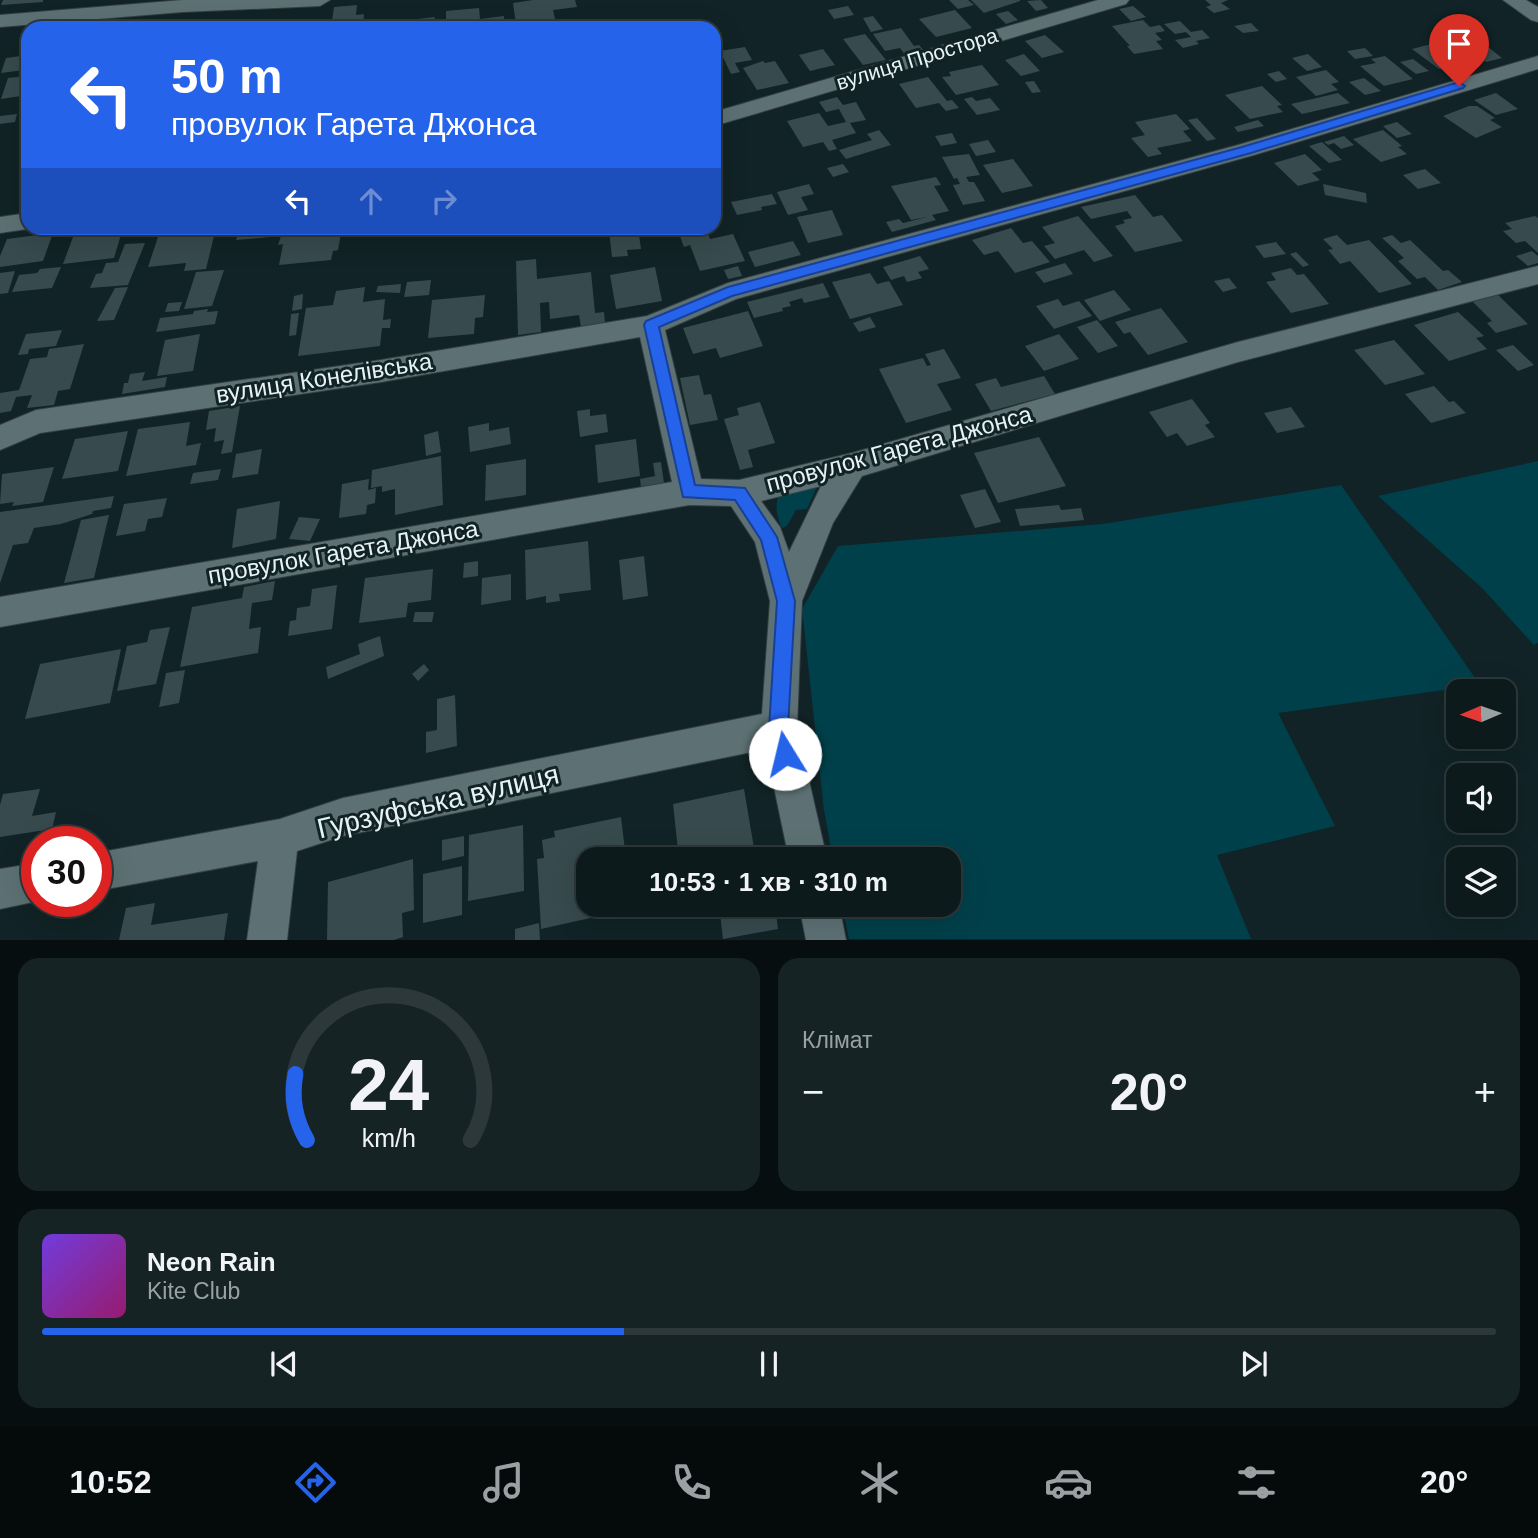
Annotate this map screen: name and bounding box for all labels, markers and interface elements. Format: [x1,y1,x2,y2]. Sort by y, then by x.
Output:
pin [1429,14,1489,86]
street label: вулиця Простора [833,23,1001,94]
icon: arrive [1440,25,1478,63]
icon: left [56,49,147,140]
text: 50 m [171,49,283,103]
text: провулок Гарета Джонса [171,106,536,142]
icon: left [279,182,317,220]
icon: ahead [352,182,390,220]
icon: right [425,182,463,220]
street label: вулиця Конелівська [214,347,435,408]
street label: провулок Гарета Джонса [763,400,1035,497]
street label: провулок Гарета Джонса [206,514,481,589]
north arrow [1446,679,1516,749]
map controls [1446,679,1516,917]
position arrow [748,717,822,791]
street label: Гурзуфська вулиця [314,759,562,844]
button: sound [1446,763,1516,833]
speed limit sign: 30 [21,826,112,917]
button: layers [1446,847,1516,917]
text: 10:53 · 1 хв · 310 m [649,867,888,897]
text: Клімат [802,1027,873,1053]
text: 24 [349,1045,430,1126]
text: 20° [1110,1063,1188,1121]
text: − [802,1071,824,1113]
text: + [1474,1071,1496,1113]
text: km/h [362,1124,416,1152]
text: Neon Rain [147,1247,276,1277]
text: Kite Club [147,1278,240,1304]
icon: previous [265,1345,303,1383]
icon: pause [750,1345,788,1383]
icon: next [1235,1345,1273,1383]
icon: directions [291,1458,340,1507]
icon: music [479,1458,528,1507]
icon: phone [667,1458,716,1507]
icon: climate [855,1458,904,1507]
icon: car [1044,1458,1093,1507]
icon: filters [1232,1458,1281,1507]
text: 10:52 [70,1464,151,1500]
text: 20° [1420,1464,1468,1500]

